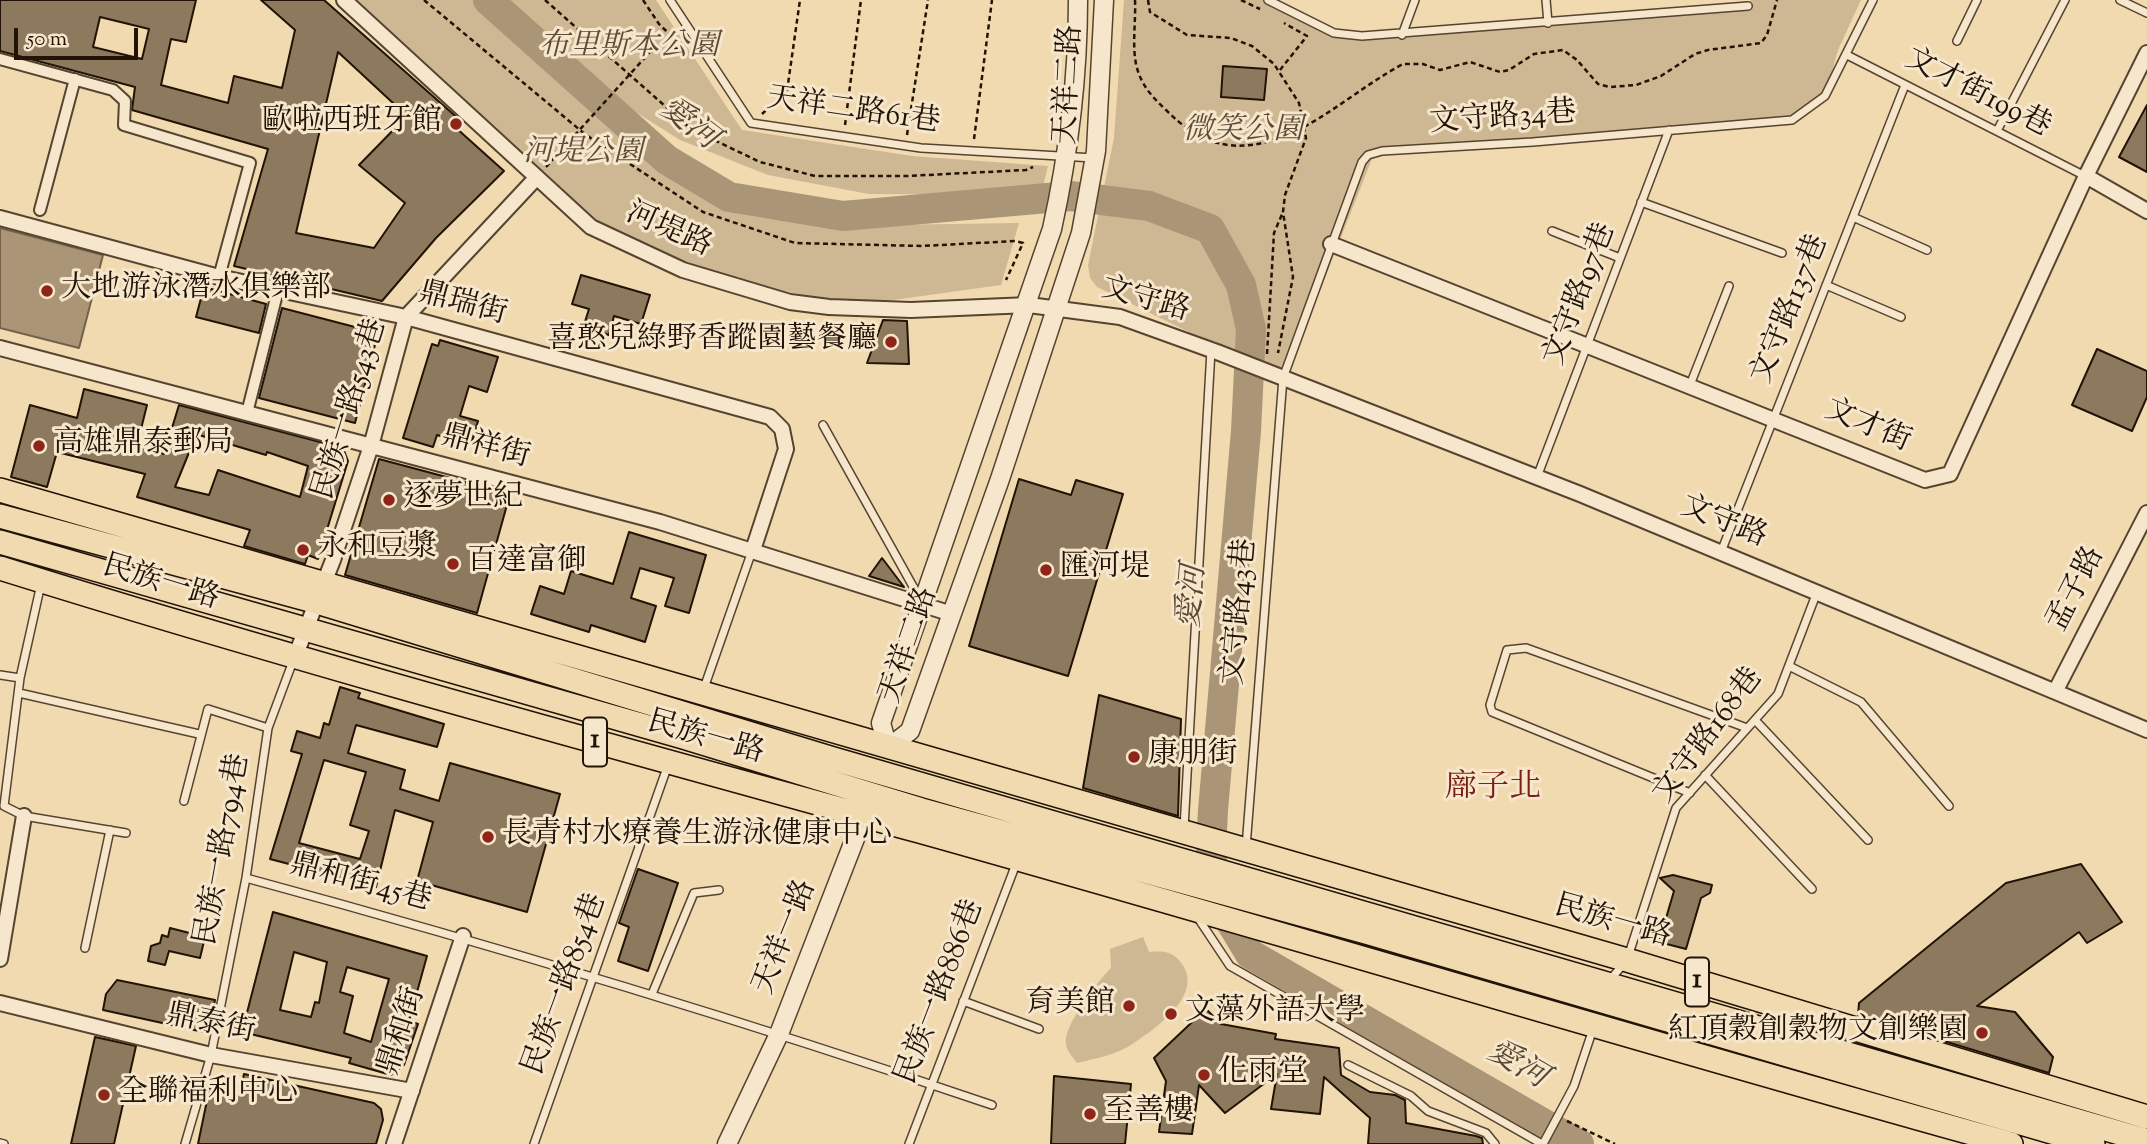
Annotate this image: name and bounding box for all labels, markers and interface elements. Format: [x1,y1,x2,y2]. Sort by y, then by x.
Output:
scale bar [18,14,142,58]
street label: 天祥二路 [1050,24,1092,146]
text: 50 m [27,25,67,55]
park label: 布里斯本公園 [539,31,719,67]
street label: 文才街199巷 [1898,43,2056,147]
street label: 天祥二路61巷 [764,83,942,143]
water label: 愛河 [650,91,724,161]
street label: 文守路34巷 [1428,97,1578,143]
place label: 歐啦西班牙館 [262,106,442,142]
park label: 微笑公園 [1183,115,1303,151]
marker: 歐啦西班牙館 [448,116,464,132]
park label: 河堤公園 [523,137,643,173]
street label: 河堤路 [620,197,716,267]
street label: 文守路97巷 [1538,219,1626,371]
street label: 文守路137巷 [1746,230,1838,390]
street label: 文守路 [1097,272,1193,332]
place label: 大地游泳潛水俱樂部 [61,273,331,309]
street label: 鼎瑞街 [414,277,510,335]
marker: 大地游泳潛水俱樂部 [39,283,55,299]
street label: 民族一路543巷 [307,315,397,505]
place label: 喜憨兒綠野香蹤園藝餐廳 [547,324,877,360]
marker: 喜憨兒綠野香蹤園藝餐廳 [883,334,899,350]
street label: 文才街 [1819,394,1915,462]
street label: 鼎祥街 [437,420,533,478]
place label: 高雄鼎泰郵局 [53,428,233,464]
marker: 高雄鼎泰郵局 [31,438,47,454]
place label: 逐夢世紀 [403,482,523,518]
street label: 文守路 [1675,490,1771,558]
marker: 逐夢世紀 [381,492,397,508]
place label: 永和豆漿 [317,532,437,568]
street label: 文守路43巷 [1218,537,1266,687]
marker: 永和豆漿 [295,542,311,558]
street label: 孟子路 [2042,542,2114,638]
place label: 百達富御 [467,546,587,582]
street label: 民族一路 [97,550,223,620]
place label: 匯河堤 [1060,552,1150,588]
marker: 百達富御 [445,556,461,572]
marker: 匯河堤 [1038,562,1054,578]
water label: 愛河 [1173,563,1217,631]
street label: 天祥二路 [874,583,948,709]
street label: 文守路168巷 [1647,662,1773,812]
street label: 民族一路 [642,706,768,774]
road number: 1 [583,718,607,766]
place label: 康朋街 [1148,739,1238,775]
marker: 康朋街 [1126,749,1142,765]
street label: 民族一路794巷 [190,751,260,949]
district label: 廍子北 [1445,772,1541,810]
place label: 長青村水療養生游泳健康中心 [502,819,892,855]
marker: 長青村水療養生游泳健康中心 [480,829,496,845]
street label: 鼎和街45巷 [285,849,435,921]
street label: 天祥一路 [748,876,826,1000]
street label: 民族一路854巷 [518,889,616,1081]
street label: 民族一路 [1549,890,1675,958]
street label: 民族一路886巷 [890,896,994,1090]
road number: 1 [1685,958,1709,1006]
street label: 鼎和街 [373,984,435,1080]
place label: 育美館 [1025,988,1115,1024]
place label: 文藻外語大學 [1185,996,1365,1032]
marker: 育美館 [1121,998,1137,1014]
street label: 鼎泰街 [162,999,258,1053]
marker: 文藻外語大學 [1163,1006,1179,1022]
place label: 紅頂穀創穀物文創樂園 [1668,1015,1968,1051]
marker: 紅頂穀創穀物文創樂園 [1974,1025,1990,1041]
water label: 愛河 [1479,1034,1553,1100]
place label: 化雨堂 [1218,1057,1308,1093]
marker: 化雨堂 [1196,1067,1212,1083]
place label: 全聯福利中心 [118,1077,298,1113]
marker: 全聯福利中心 [96,1087,112,1103]
place label: 至善樓 [1104,1096,1194,1132]
marker: 至善樓 [1082,1106,1098,1122]

